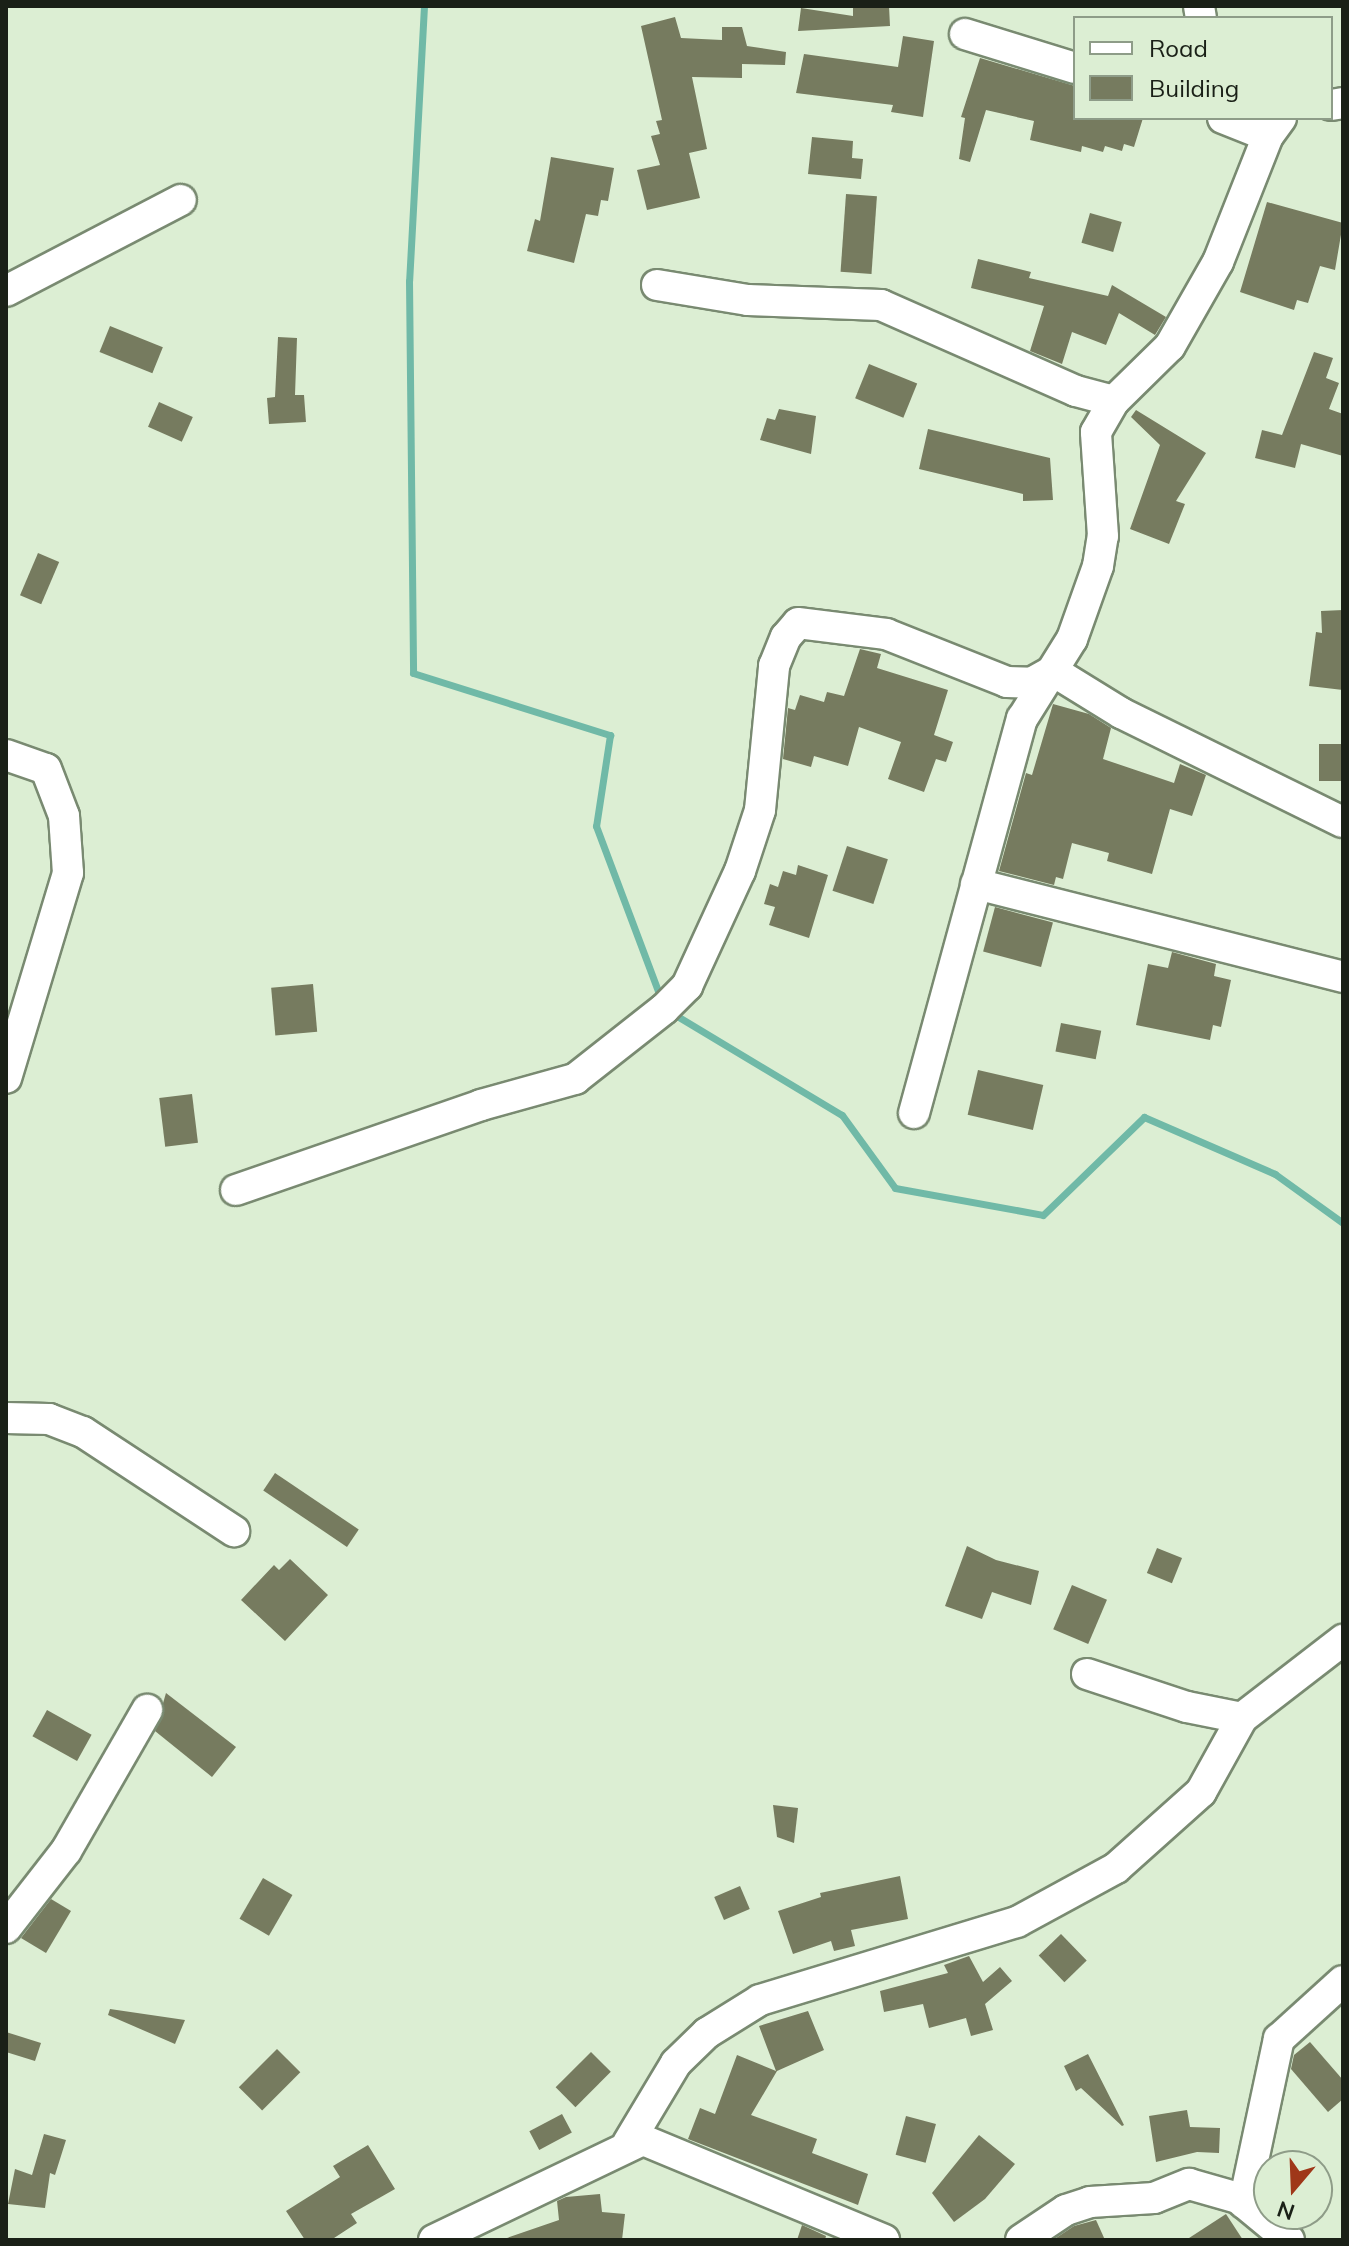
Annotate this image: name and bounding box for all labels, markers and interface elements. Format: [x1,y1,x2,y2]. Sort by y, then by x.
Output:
legend [1073,16,1333,120]
text: Road [1149,33,1208,63]
text: Building [1149,73,1239,103]
north arrow [1253,2150,1333,2230]
text: N [1273,2195,1298,2227]

